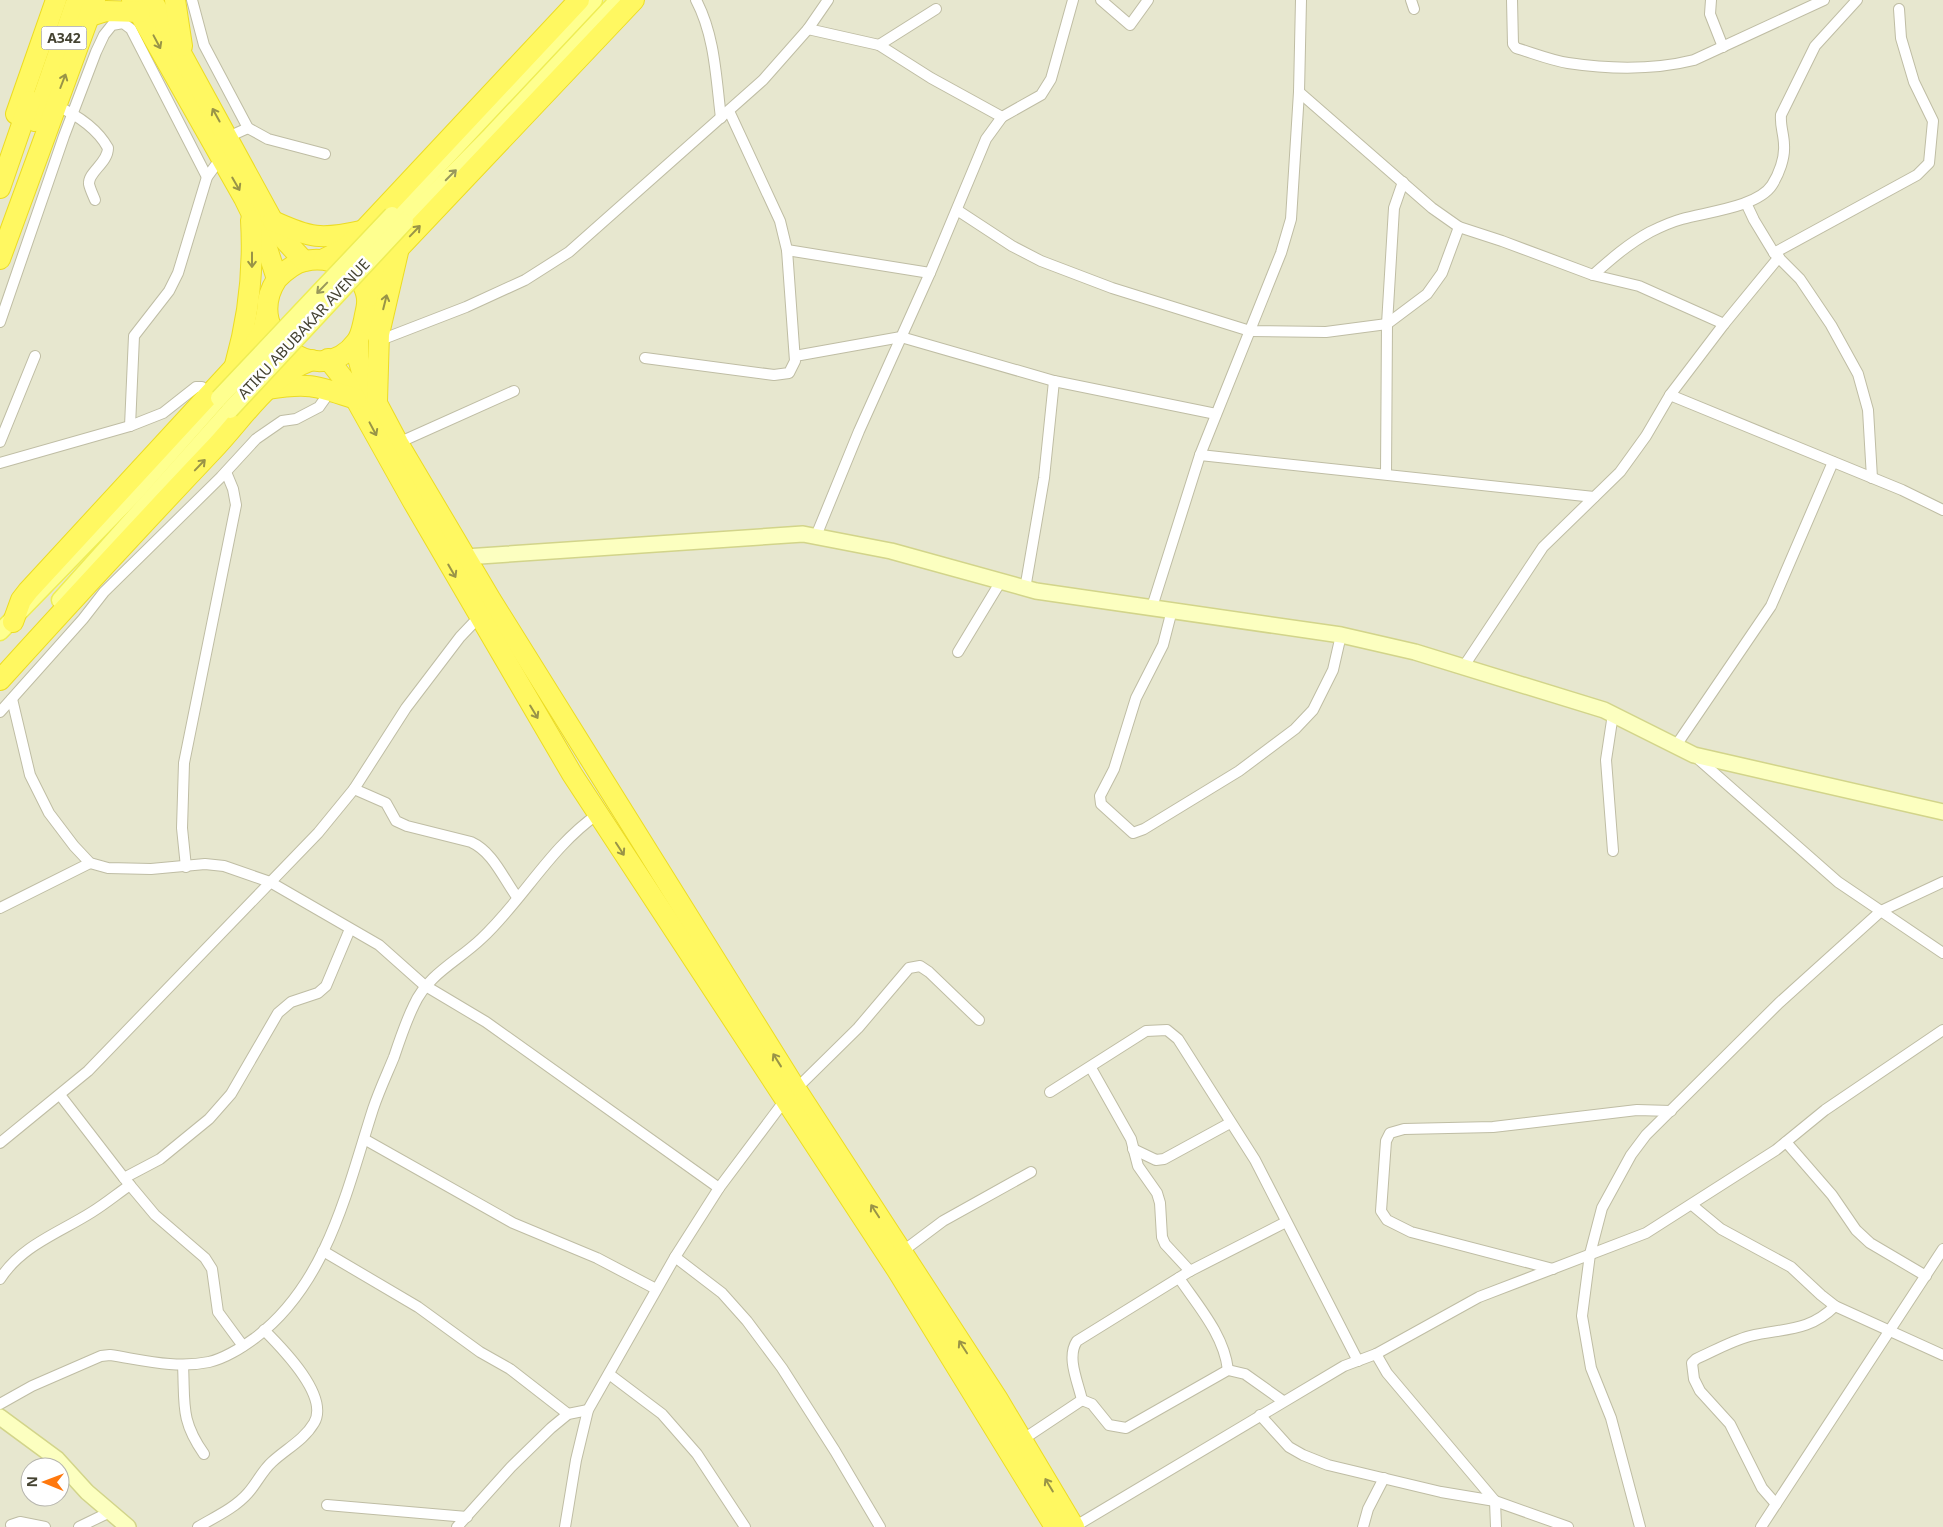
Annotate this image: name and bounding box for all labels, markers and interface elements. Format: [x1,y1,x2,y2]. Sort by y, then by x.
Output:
road number: A342 [42,26,86,49]
one-way arrow [153,34,162,49]
one-way arrow [59,74,69,89]
one-way arrow [210,109,220,123]
one-way arrow [445,168,457,181]
one-way arrow [232,176,242,190]
one-way arrow [409,225,421,237]
one-way arrow [247,251,257,267]
street label: ATIKU ABUBAKAR AVENUE [233,254,374,403]
one-way arrow [316,282,328,294]
one-way arrow [381,295,391,311]
one-way arrow [368,422,378,437]
one-way arrow [193,459,205,471]
one-way arrow [448,563,458,578]
one-way arrow [530,704,540,718]
one-way arrow [616,842,626,856]
one-way arrow [772,1053,782,1067]
one-way arrow [870,1204,880,1218]
one-way arrow [958,1341,968,1355]
north arrow [20,1457,70,1507]
text: N [22,1476,41,1488]
one-way arrow [1044,1479,1054,1493]

